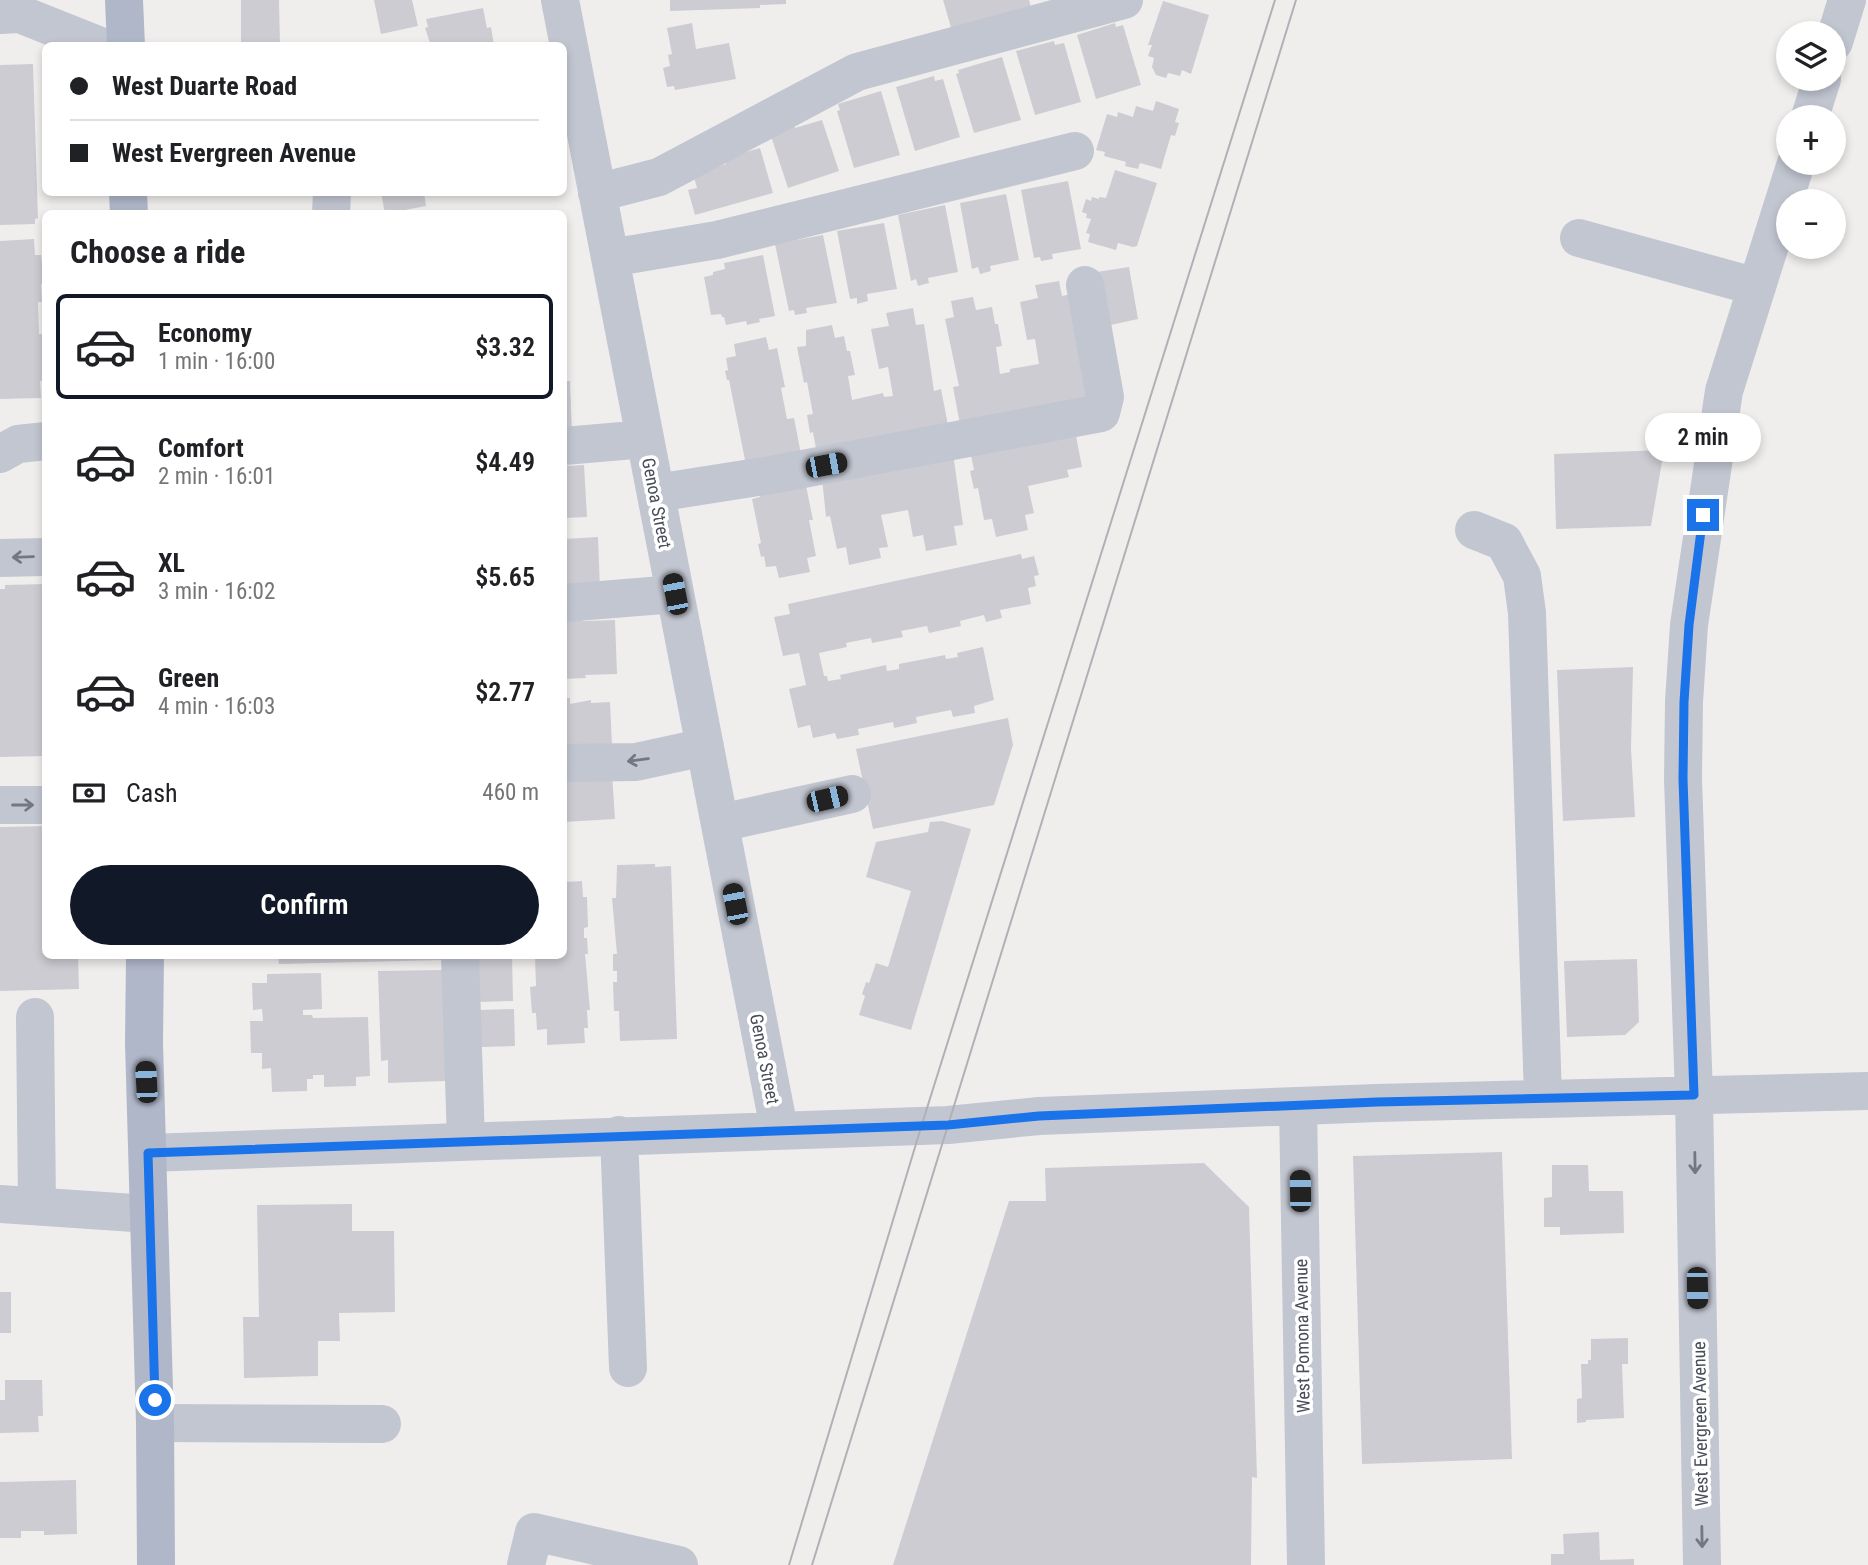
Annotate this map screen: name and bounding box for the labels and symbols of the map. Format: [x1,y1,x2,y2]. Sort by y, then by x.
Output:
callout: 2 min [1645,414,1761,462]
car [804,451,849,479]
street label: Genoa Street [638,456,676,550]
route end [1687,499,1719,531]
one-way arrow [12,551,35,564]
car [661,571,690,617]
one-way arrow [627,754,650,767]
car [805,784,850,814]
one-way arrow [11,798,34,812]
car [721,881,750,927]
street label: Genoa Street [746,1012,784,1106]
car [135,1060,158,1104]
one-way arrow [1688,1151,1702,1174]
car [1290,1170,1311,1212]
street label: West Pomona Avenue [1290,1259,1314,1413]
car [1687,1267,1708,1309]
street label: West Evergreen Avenue [1688,1341,1712,1507]
route start [139,1384,171,1416]
one-way arrow [1695,1526,1709,1549]

